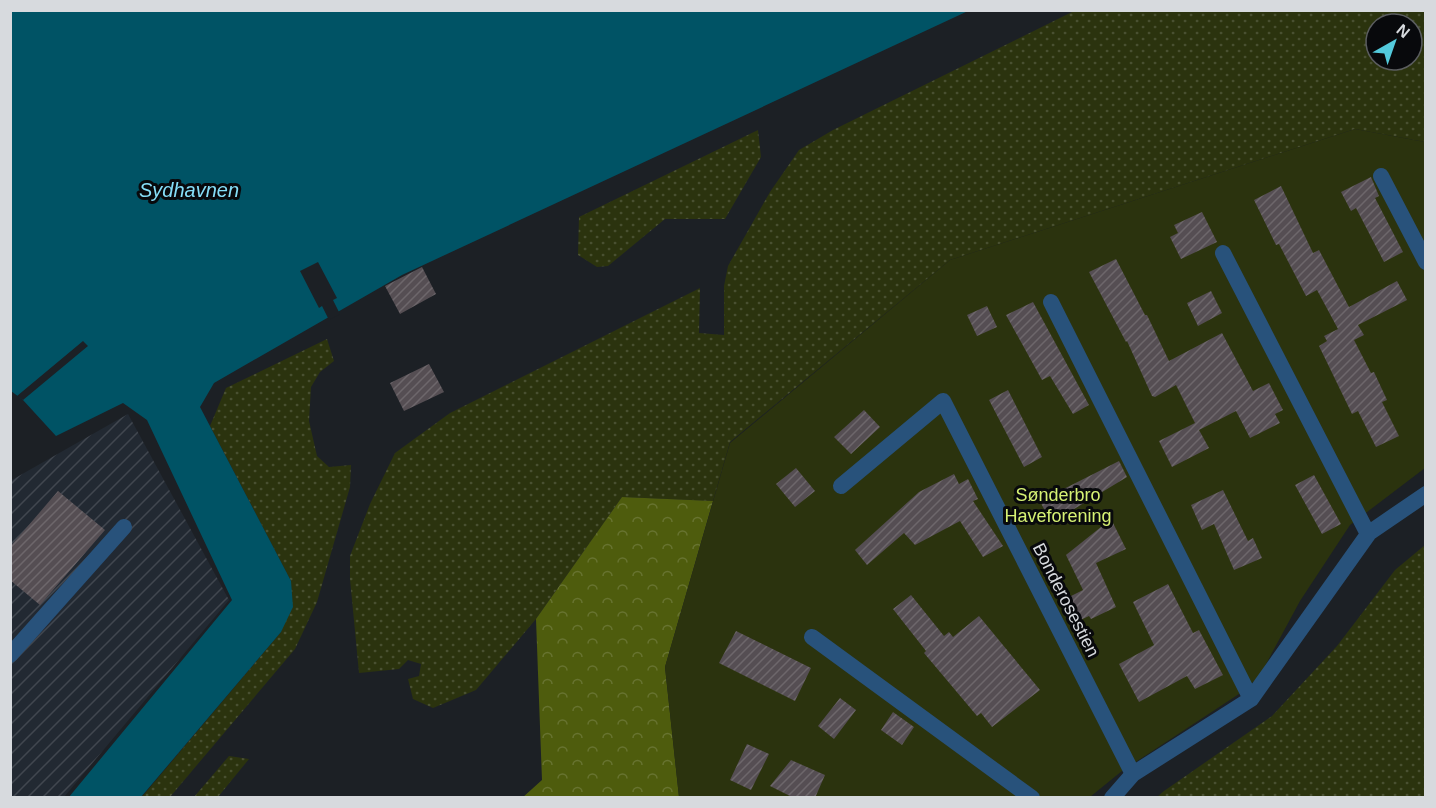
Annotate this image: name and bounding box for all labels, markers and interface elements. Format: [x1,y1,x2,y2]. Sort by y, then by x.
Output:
north arrow [1364,12,1424,72]
text: N [1393,21,1413,41]
water label: Sydhavnen [139,179,239,201]
park label: Sønderbro Haveforening [1004,485,1112,526]
street label: Bonderosestien [1029,540,1103,660]

